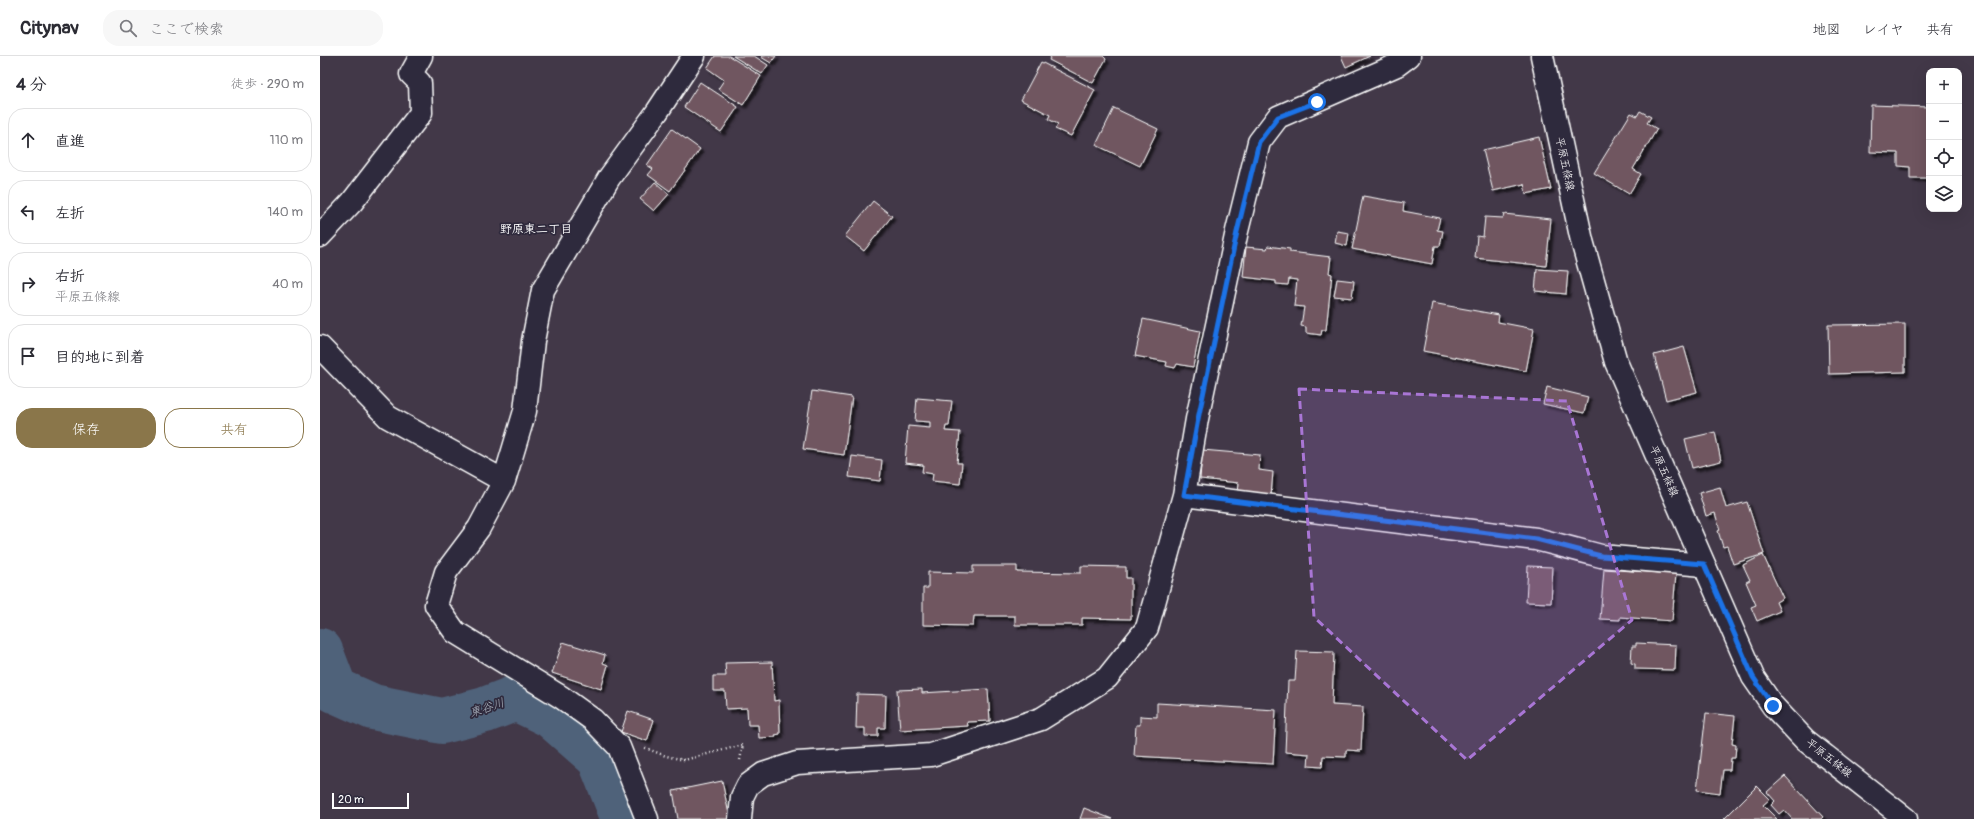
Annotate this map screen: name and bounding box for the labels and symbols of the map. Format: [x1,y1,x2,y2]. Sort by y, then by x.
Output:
route start [1308,93,1326,111]
street label: 平原五條線 [1553,136,1577,192]
district label: 野原東二丁目 [500,222,572,237]
street label: 平原五條線 [1647,443,1681,499]
water label: 東谷川 [468,695,506,721]
route end [1764,697,1782,715]
street label: 平原五條線 [1803,736,1855,780]
scale bar [332,791,409,810]

